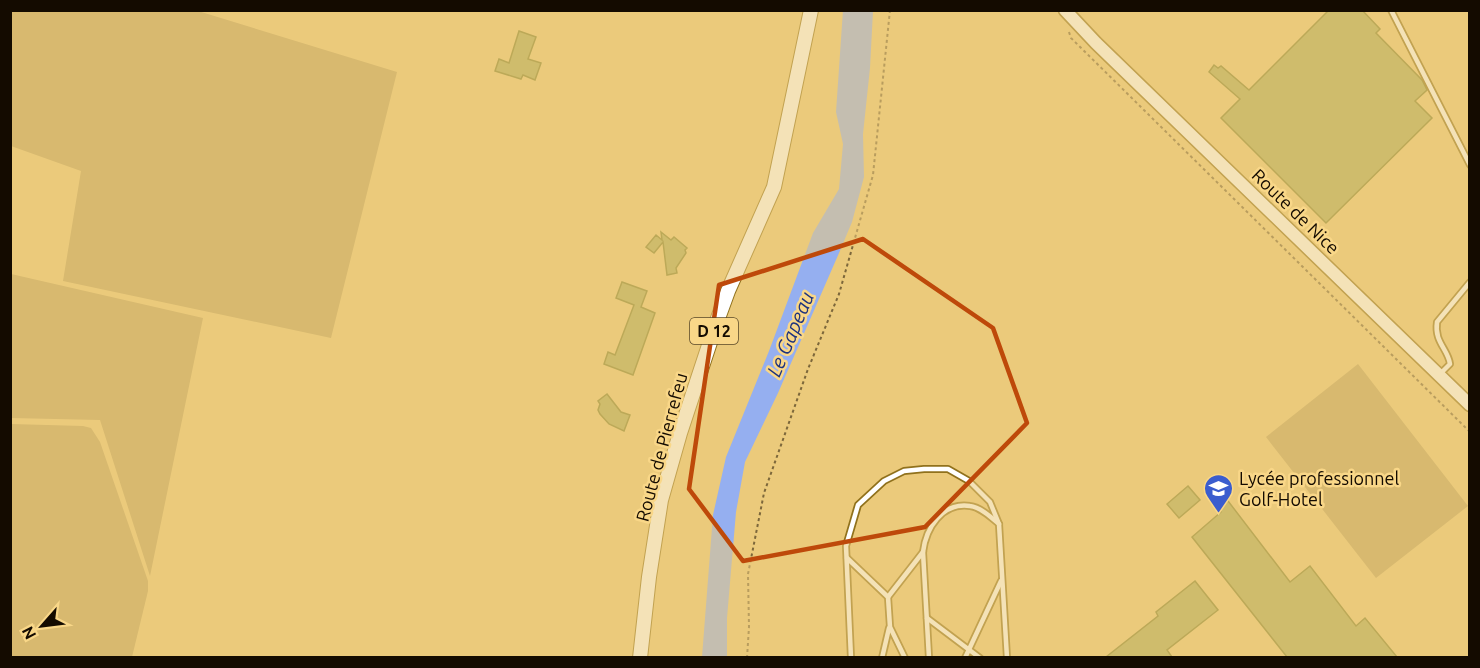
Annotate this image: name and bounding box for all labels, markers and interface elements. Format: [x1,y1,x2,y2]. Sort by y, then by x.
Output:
street label: Route de Nice [1248,165,1344,257]
water label: Le Gapeau [762,288,818,380]
road number: D 12 [690,318,738,344]
street label: Route de Pierrefeu [631,370,691,524]
place label: Lycée professionnel Golf-Hotel [1239,468,1400,509]
school or university icon: Lycée professionnel Golf-Hotel [1202,472,1234,514]
north arrow [12,596,72,656]
text: N [18,624,40,643]

